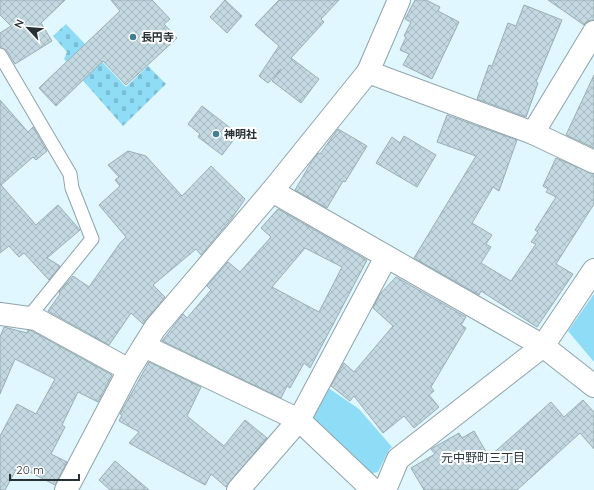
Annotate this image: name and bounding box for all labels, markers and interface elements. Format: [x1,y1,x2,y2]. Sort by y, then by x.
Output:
north arrow [8,8,48,48]
text: N [11,17,27,30]
place label: 長円寺 [141,30,174,44]
marker: 長円寺 [128,32,138,42]
place label: 神明社 [224,127,257,141]
marker: 神明社 [211,129,221,139]
district label: 元中野町三丁目 [441,450,525,465]
scale bar [10,456,79,482]
text: 20 m [16,462,44,477]

